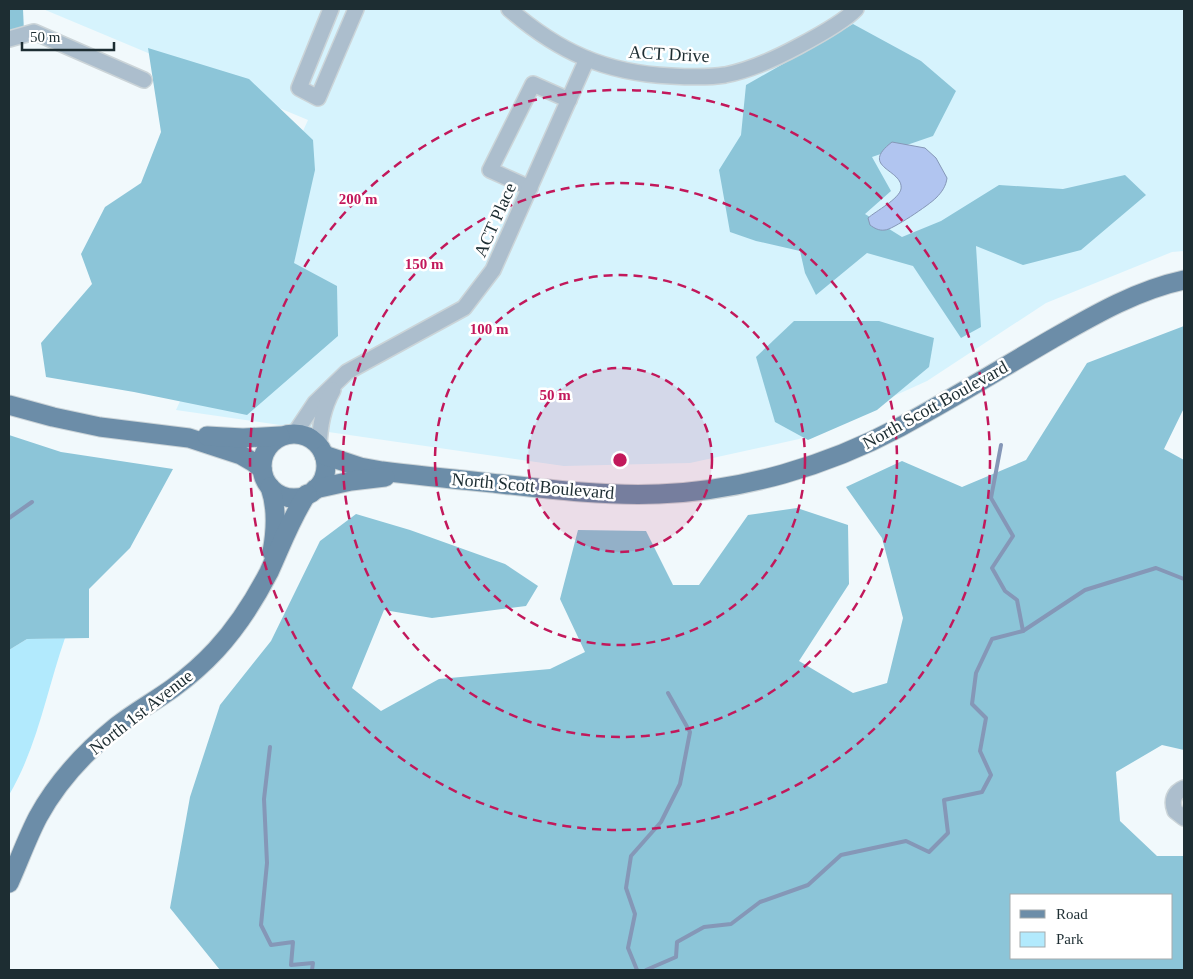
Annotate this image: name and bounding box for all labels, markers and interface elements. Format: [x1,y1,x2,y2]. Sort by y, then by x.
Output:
scale bar [22,20,115,52]
text: 50 m [30,29,61,45]
street label: ACT Drive [628,42,710,66]
street label: ACT Place [470,180,520,260]
text: 200 m [339,191,378,207]
text: 150 m [405,256,444,272]
text: 100 m [470,321,509,337]
street label: North Scott Boulevard [859,357,1011,453]
text: 50 m [539,387,571,403]
centre of rings [611,451,629,469]
street label: North Scott Boulevard [451,469,615,503]
street label: North 1st Avenue [85,665,197,759]
legend [1010,894,1173,959]
text: Road [1056,906,1088,922]
text: Park [1056,931,1084,947]

